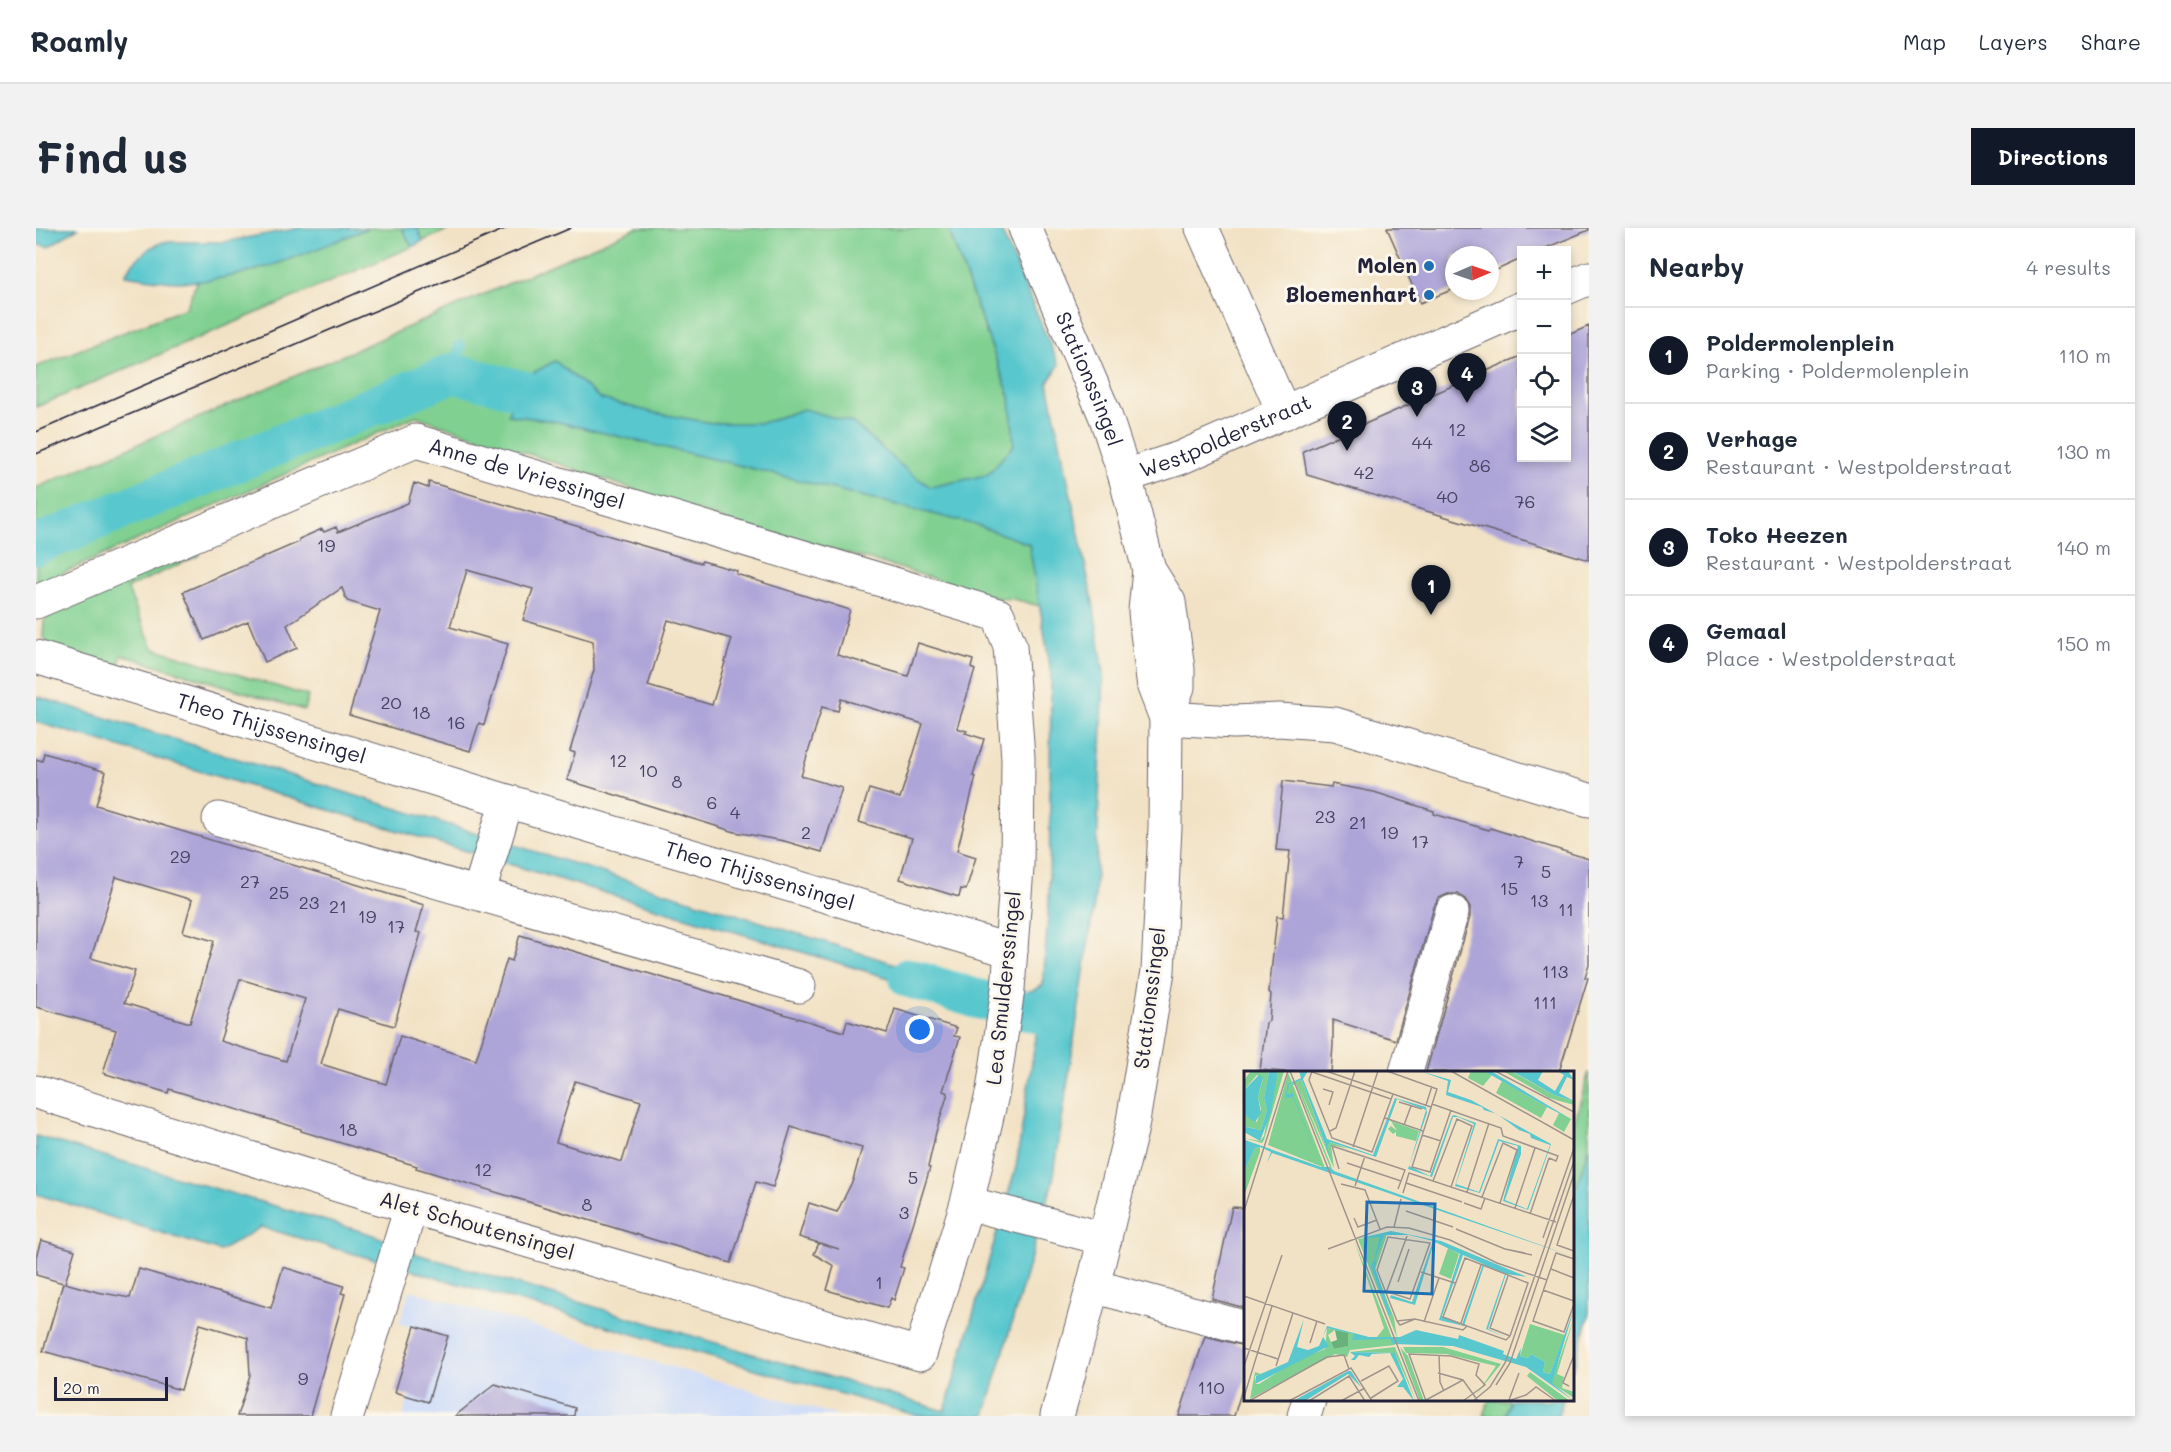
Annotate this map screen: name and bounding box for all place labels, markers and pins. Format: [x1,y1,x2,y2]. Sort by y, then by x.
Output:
place label: Molen [1357,251,1417,278]
marker: Molen [1422,259,1436,273]
place label: Bloemenhart [1285,280,1417,307]
marker: Bloemenhart [1422,288,1436,302]
pin: 4 [1448,354,1486,403]
pin: 3 [1398,368,1436,417]
pin: 2 [1328,402,1366,451]
pin: 1 [1412,566,1450,615]

